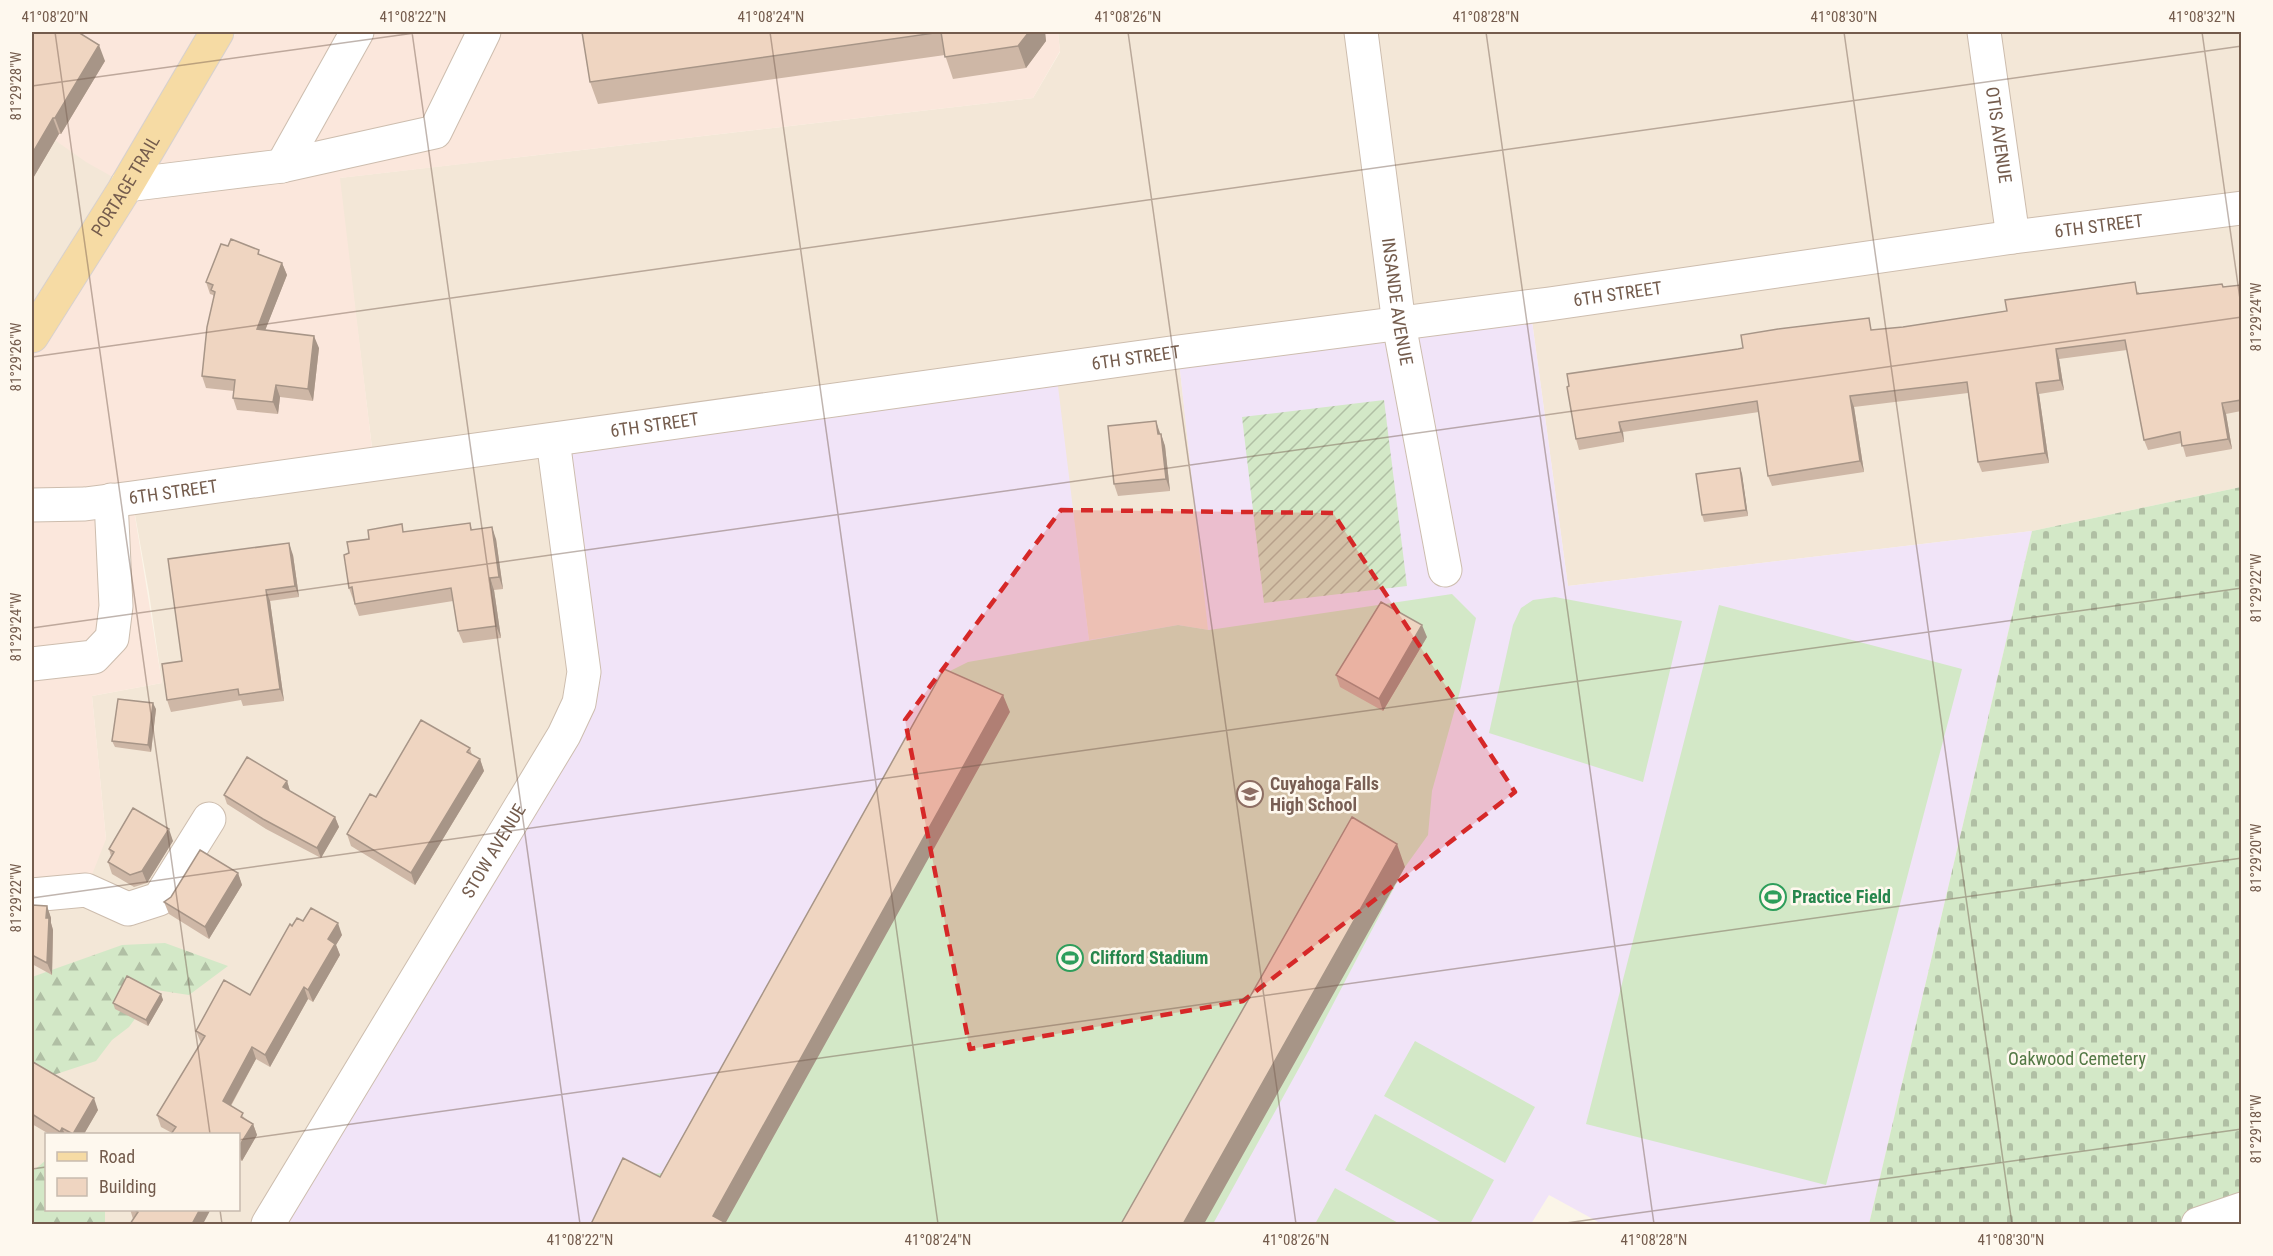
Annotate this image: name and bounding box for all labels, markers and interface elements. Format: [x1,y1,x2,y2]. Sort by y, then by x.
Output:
text: 41°08'20"N [22,8,88,26]
text: 41°08'22"N [380,8,446,26]
text: 41°08'24"N [738,8,804,26]
text: 41°08'26"N [1095,8,1161,26]
text: 41°08'28"N [1453,8,1519,26]
text: 41°08'30"N [1811,8,1877,26]
text: 41°08'32"N [2169,8,2235,26]
text: 81°29'28"W [7,51,25,120]
street label: OTIS AVENUE [1982,85,2016,184]
street label: PORTAGE TRAIL [87,131,164,240]
street label: 6TH STREET [2053,210,2144,242]
street label: INSANDE AVENUE [1378,236,1418,367]
street label: 6TH STREET [1572,277,1663,310]
text: 81°29'24"W [2247,282,2265,351]
text: 81°29'26"W [7,322,25,391]
street label: 6TH STREET [1090,341,1181,374]
street label: 6TH STREET [609,408,700,441]
street label: 6TH STREET [127,475,219,508]
text: 81°29'22"W [2247,553,2265,622]
text: 81°29'24"W [7,592,25,661]
place label: Cuyahoga Falls High School [1270,773,1379,815]
school or university icon: Cuyahoga Falls High School [1235,779,1265,809]
street label: STOW AVENUE [457,800,530,902]
text: 81°29'20"W [2247,823,2265,892]
text: 81°29'22"W [7,863,25,932]
sports icon: Practice Field [1758,882,1788,912]
place label: Practice Field [1792,886,1891,907]
sports icon: Clifford Stadium [1055,943,1085,973]
place label: Clifford Stadium [1090,947,1208,968]
park label: Oakwood Cemetery [2008,1048,2146,1069]
text: 81°29'18"W [2247,1094,2265,1163]
legend [45,1133,240,1211]
text: Road [99,1146,135,1167]
text: Building [99,1176,156,1197]
text: 41°08'22"N [547,1231,613,1249]
text: 41°08'24"N [905,1231,971,1249]
text: 41°08'26"N [1263,1231,1329,1249]
text: 41°08'28"N [1621,1231,1687,1249]
text: 41°08'30"N [1978,1231,2044,1249]

